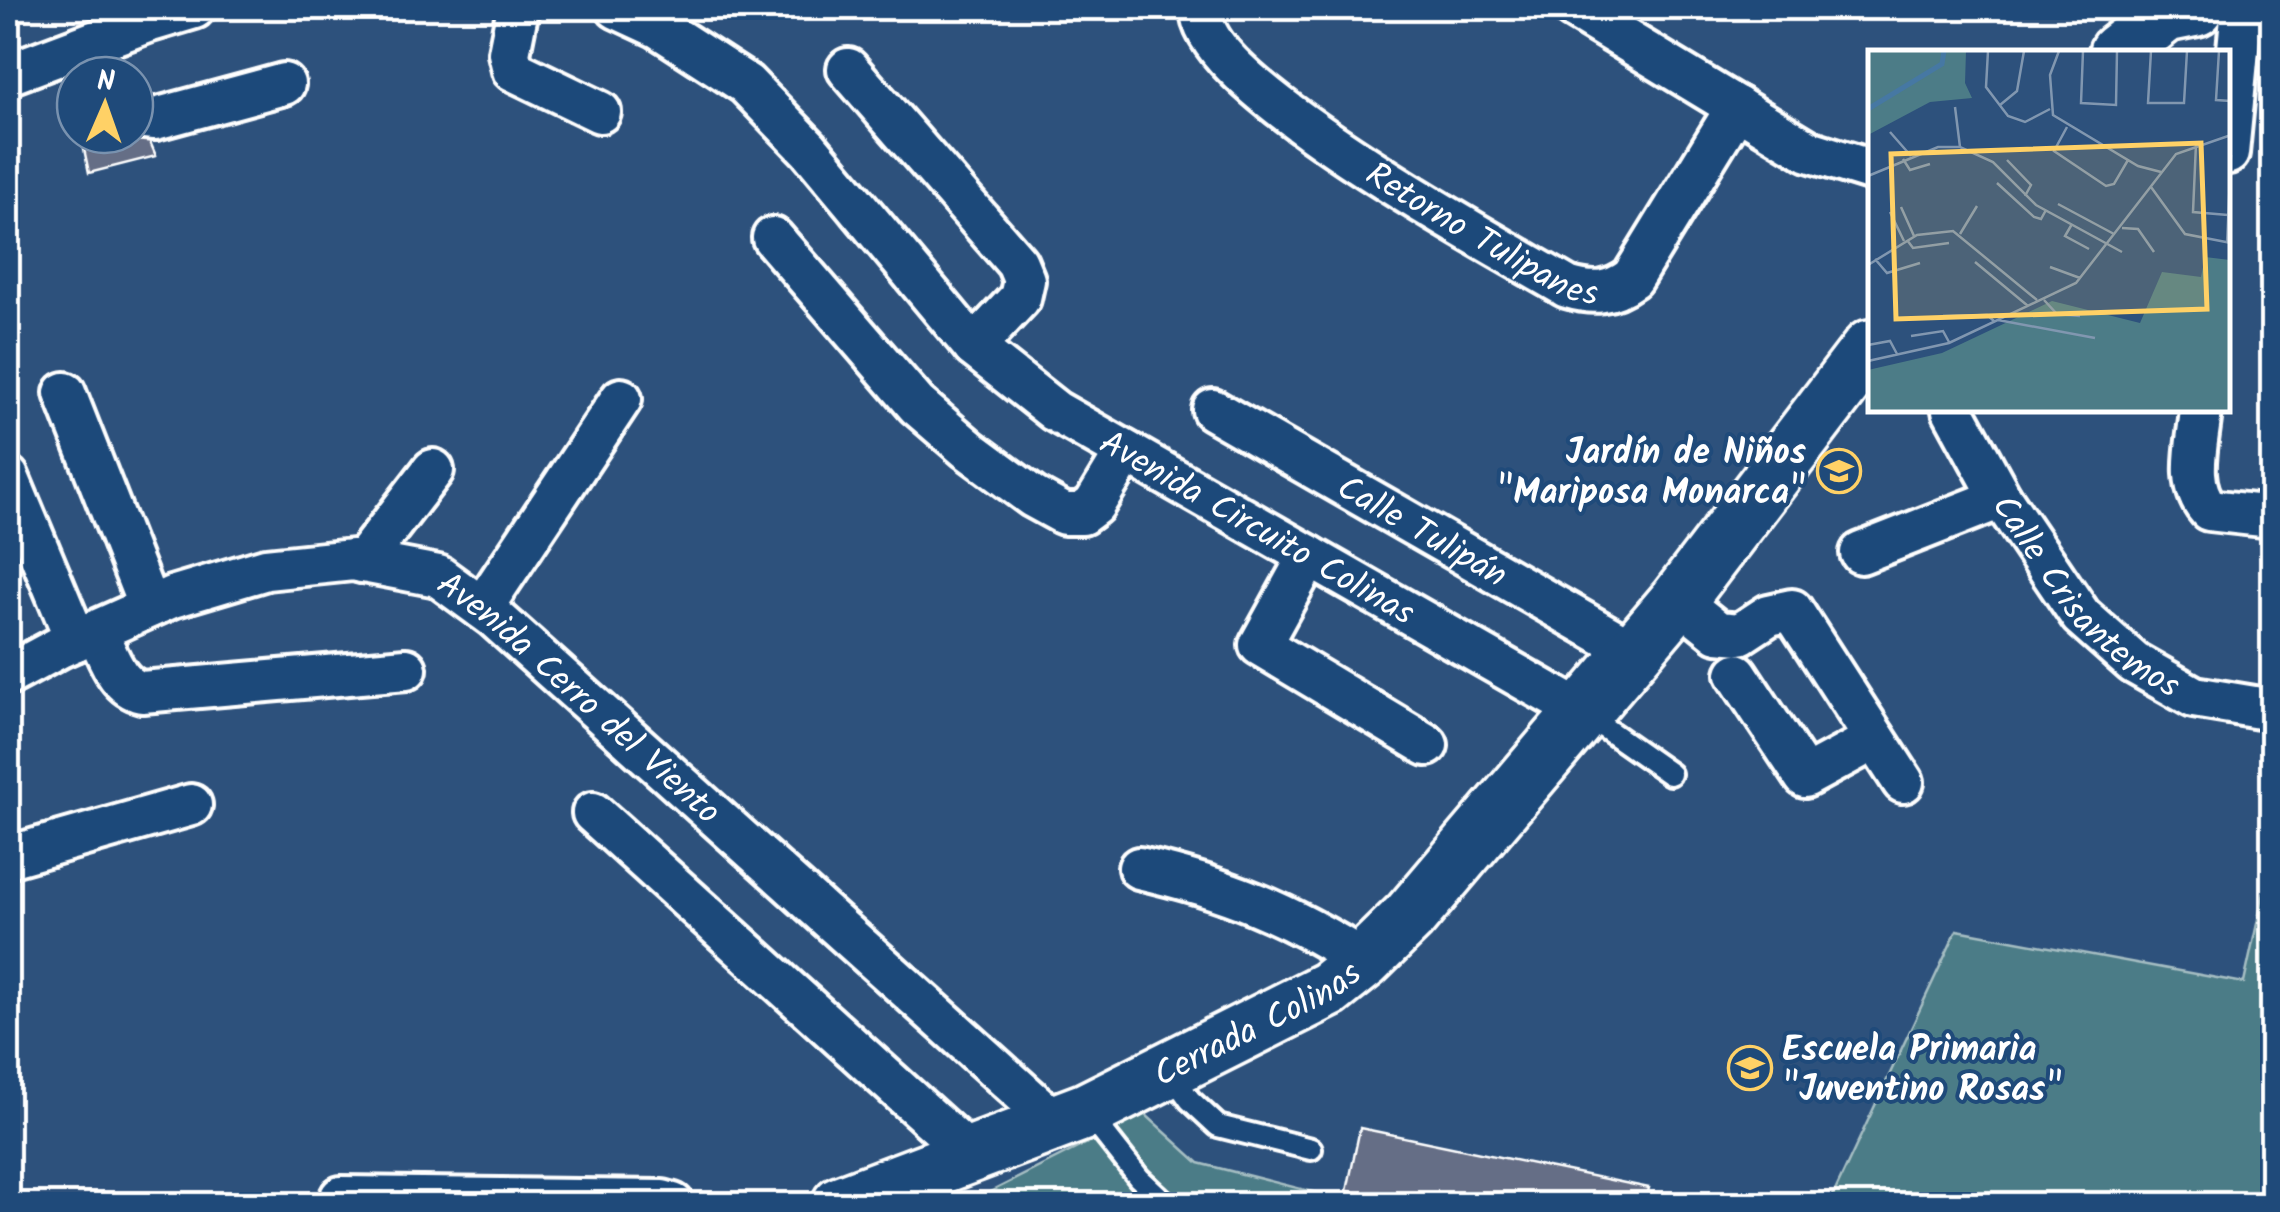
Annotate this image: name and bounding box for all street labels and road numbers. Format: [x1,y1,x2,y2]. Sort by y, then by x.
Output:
street label: Retorno Tulipanes [1353,149,1600,323]
street label: Avenida Circuito Colinas [1088,417,1425,642]
street label: Calle Tulipán [1326,462,1517,604]
street label: Calle Crisantemos [1975,484,2190,715]
street label: Avenida Cerro del Viento [423,559,733,840]
street label: Cerrada Colinas [1144,948,1375,1104]

